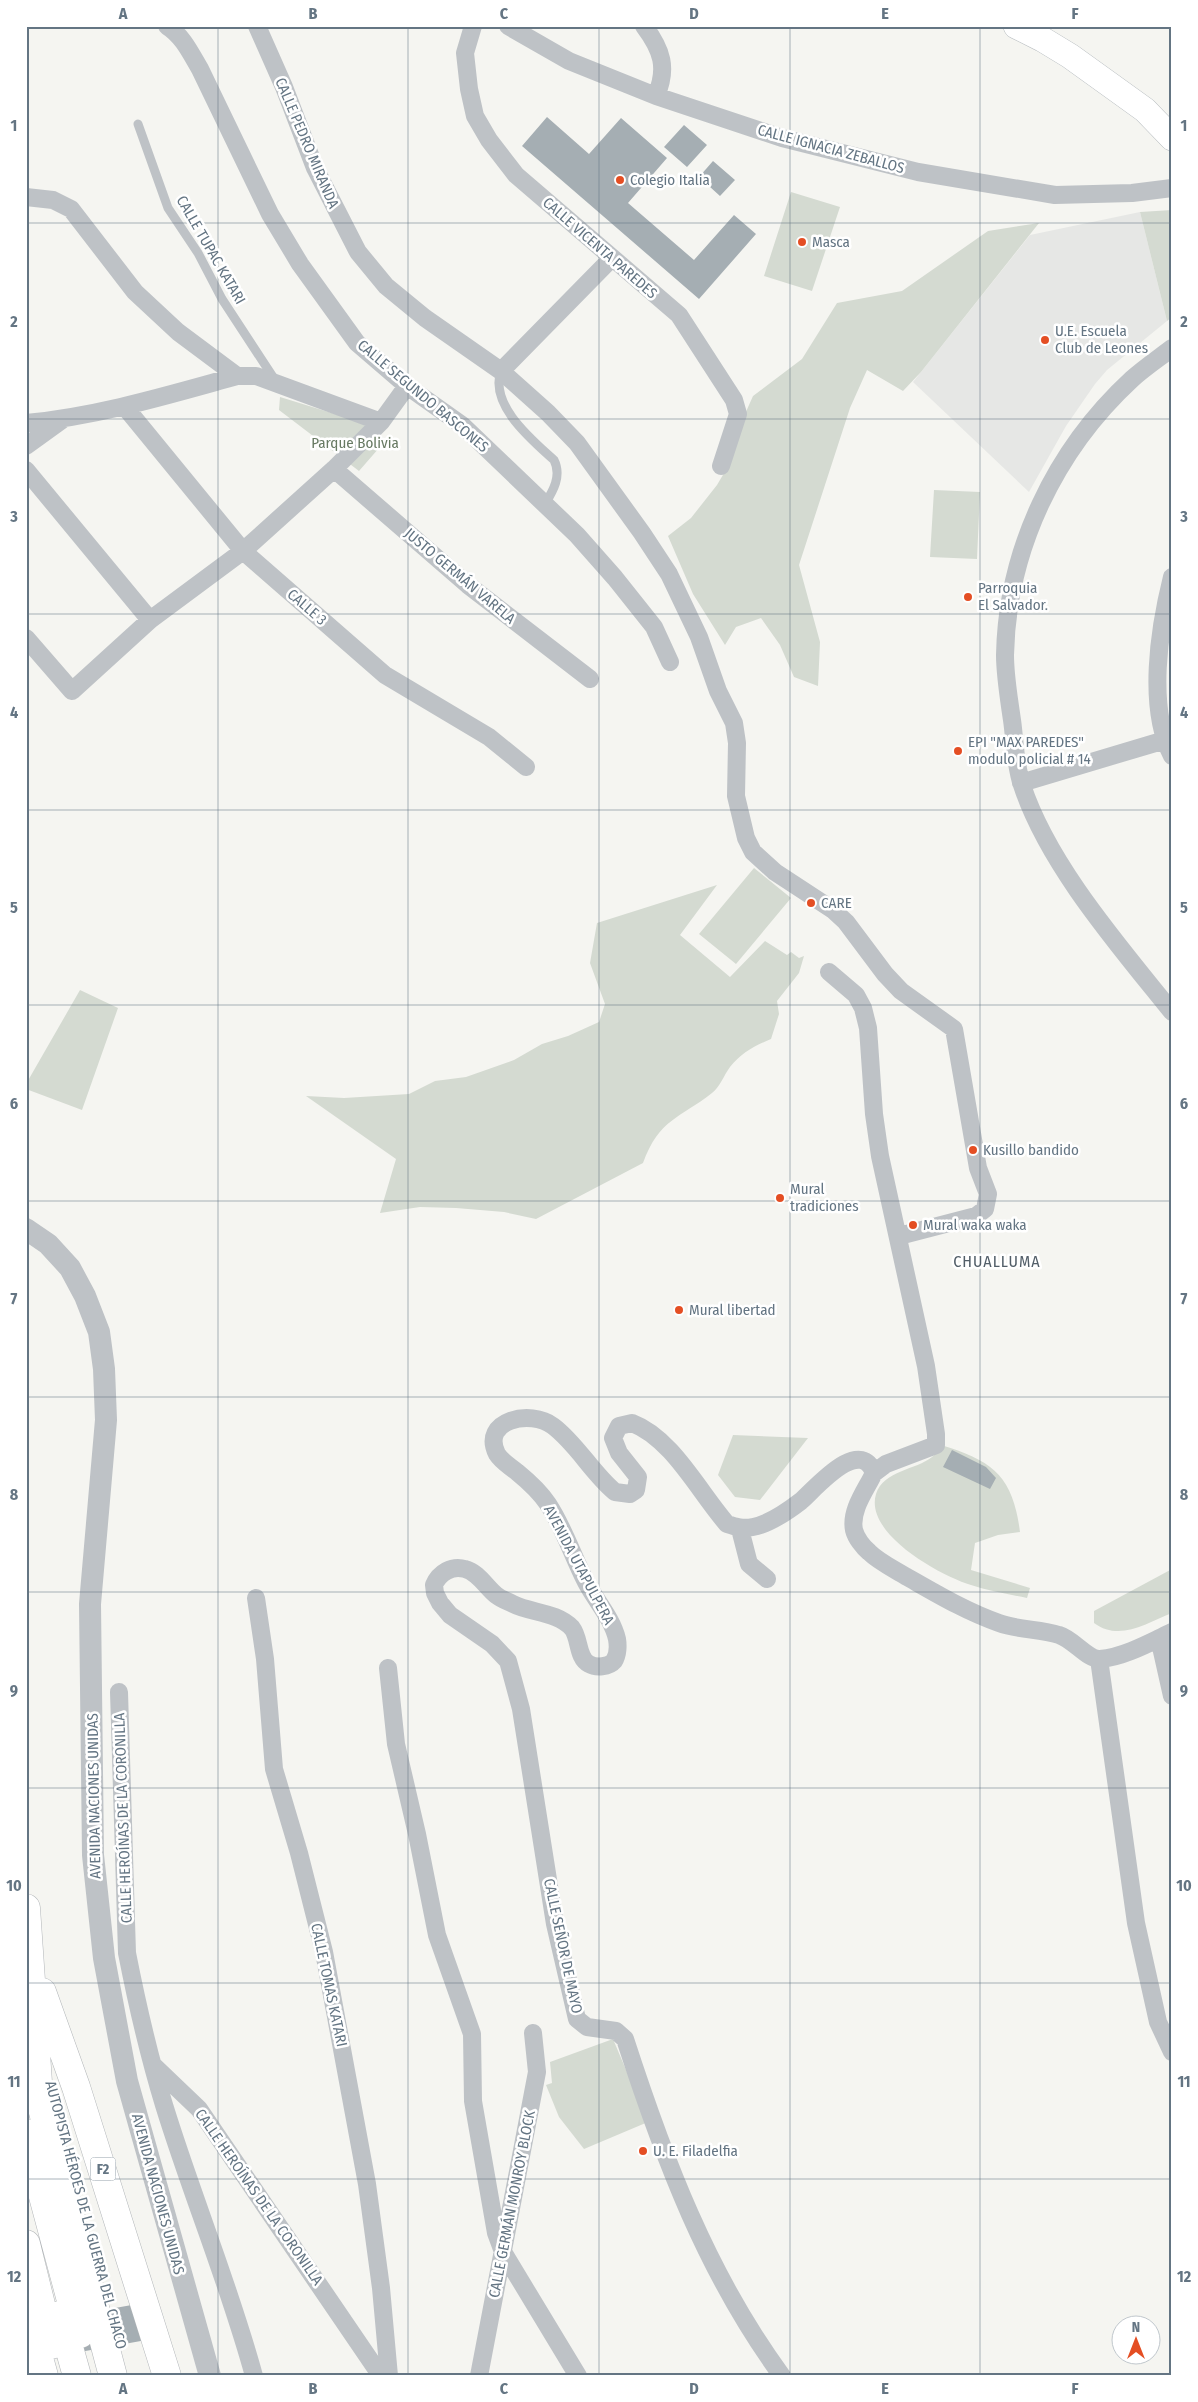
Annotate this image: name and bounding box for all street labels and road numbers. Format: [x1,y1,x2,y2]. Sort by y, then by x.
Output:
street label: CALLE PEDRO MIRANDA [271,75,343,211]
street label: CALLE IGNACIA ZEBALLOS [756,121,906,177]
street label: CALLE TUPAC KATARI [173,193,249,307]
street label: CALLE VICENTA PAREDES [539,194,661,302]
street label: CALLE SEGUNDO BASCONES [354,336,492,456]
street label: JUSTO GERMÁN VARELA [401,524,519,628]
street label: CALLE 3 [284,585,330,629]
street label: AVENIDA UTAPULPERA [540,1502,618,1628]
street label: CALLE HEROÍNAS DE LA CORONILLA [110,1712,136,1924]
street label: AVENIDA NACIONES UNIDAS [84,1713,104,1879]
street label: CALLE SEÑOR DE MAYO [540,1877,586,2015]
street label: CALLE TOMAS KATARI [307,1922,351,2048]
street label: AUTOPISTA HÉROES DE LA GUERRA DEL CHACO [41,2079,131,2351]
street label: CALLE HEROÍNAS DE LA CORONILLA [191,2106,327,2289]
street label: CALLE GERMÁN MONROY BLOCK [485,2109,539,2299]
street label: AVENIDA NACIONES UNIDAS [128,2112,188,2276]
road number: F2 [90,2158,116,2180]

